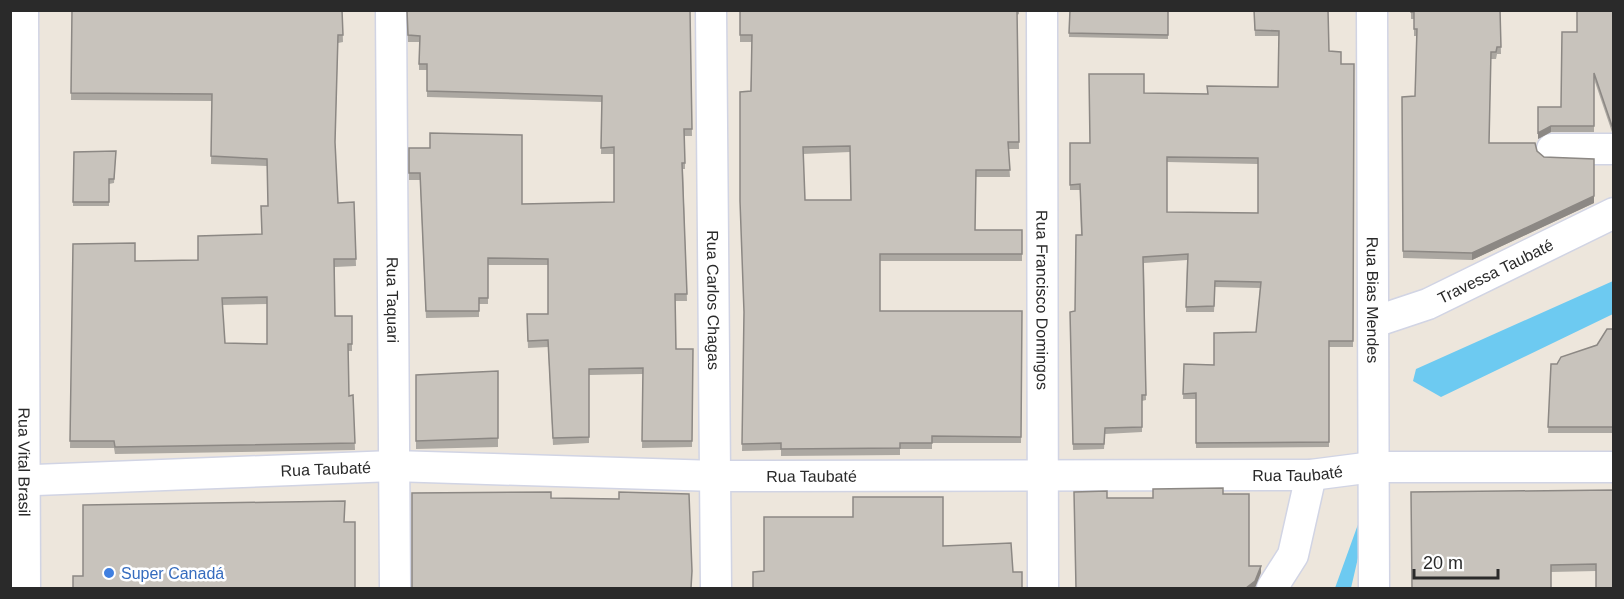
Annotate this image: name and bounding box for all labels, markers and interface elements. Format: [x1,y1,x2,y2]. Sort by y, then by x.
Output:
street label: Rua Francisco Domingos [1033,210,1051,390]
street label: Rua Carlos Chagas [704,230,722,370]
street label: Travessa Taubaté [1435,236,1556,307]
street label: Rua Bias Mendes [1364,237,1381,363]
street label: Rua Taquari [384,257,401,343]
street label: Rua Vital Brasil [15,407,33,517]
street label: Rua Taubaté [280,459,371,479]
street label: Rua Taubaté [1252,463,1344,484]
street label: Rua Taubaté [766,468,857,485]
scale bar [1414,542,1498,580]
text: 20 m [1423,553,1463,573]
place label: Super Canadá [121,565,224,582]
marker: Super Canadá [102,566,116,580]

